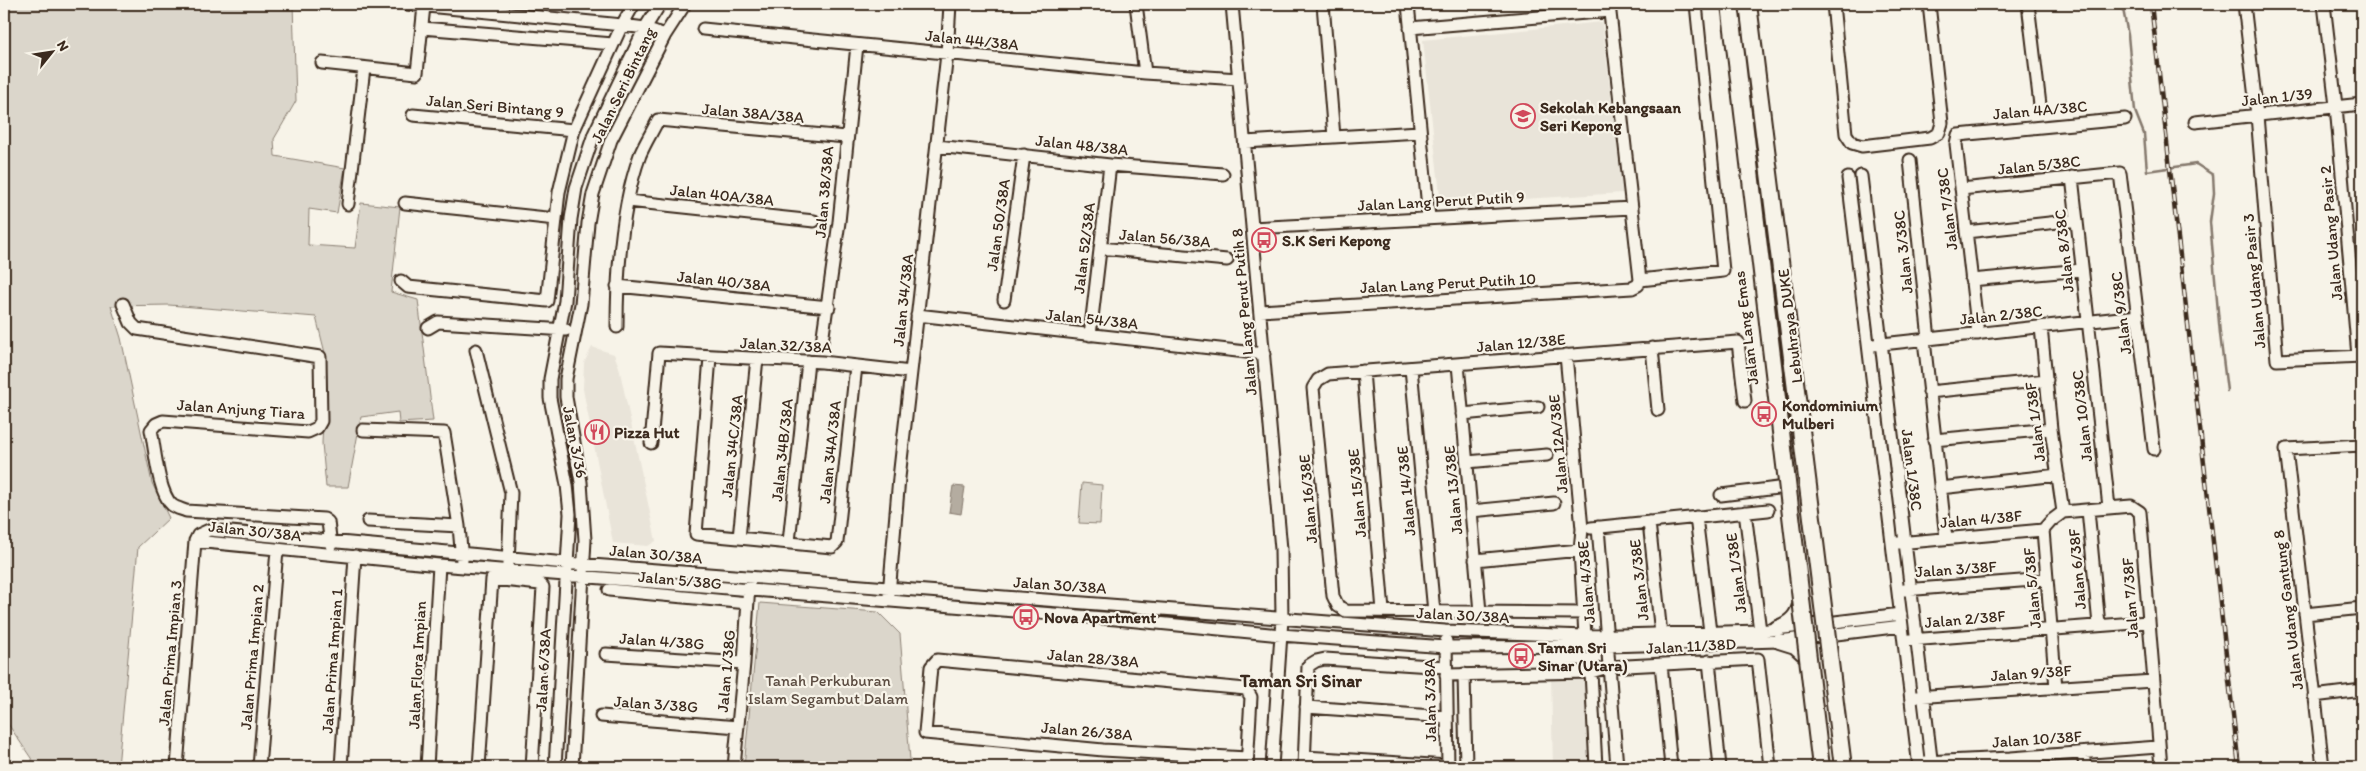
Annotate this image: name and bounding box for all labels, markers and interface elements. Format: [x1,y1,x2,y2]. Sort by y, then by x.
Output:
street label: Jalan Seri Bintang [587,23,660,146]
street label: Jalan 44/38A [924,26,1020,54]
north arrow [28,28,78,78]
text: N [53,37,73,54]
street label: Jalan 1/39 [2240,84,2314,110]
street label: Jalan Seri Bintang 9 [425,91,565,121]
street label: Jalan 4A/38C [1992,96,2088,124]
place label: Sekolah Kebangsaan Seri Kepong [1540,98,1681,136]
street label: Jalan 38A/38A [701,99,805,127]
school or university icon: Sekolah Kebangsaan Seri Kepong [1510,103,1536,129]
street label: Jalan 48/38A [1035,131,1129,159]
street label: Jalan 38/38A [811,145,837,239]
street label: Jalan 5/38C [1997,151,2081,179]
street label: Jalan Udang Pasir 2 [2316,164,2346,301]
street label: Jalan 7/38C [1933,167,1961,251]
street label: Jalan 50/38A [982,178,1014,272]
street label: Jalan 40A/38A [669,180,775,210]
street label: Jalan Lang Perut Putih 9 [1357,187,1525,215]
street label: Jalan 52/38A [1069,201,1099,295]
street label: Jalan 8/38C [2050,208,2078,294]
street label: Jalan 3/38C [1889,209,1917,295]
street label: Jalan Udang Pasir 3 [2239,212,2269,349]
street label: Jalan 56/38A [1119,225,1211,251]
street label: Jalan Lang Perut Putih 8 [1227,227,1261,396]
bus stop icon: S.K Seri Kepong [1251,227,1277,253]
place label: S.K Seri Kepong [1282,231,1391,251]
street label: Jalan 34/38A [889,253,917,347]
street label: Jalan 40/38A [676,267,772,295]
street label: Lebuhraya DUKE [1774,268,1806,384]
street label: Jalan Lang Perut Putih 10 [1360,269,1536,297]
street label: Jalan Lang Emas [1730,270,1762,386]
street label: Jalan 9/38C [2106,271,2136,355]
street label: Jalan 2/38C [1959,301,2043,329]
street label: Jalan 54/38A [1045,305,1139,333]
street label: Jalan 12/38E [1476,330,1566,356]
street label: Jalan 32/38A [740,333,832,357]
street label: Jalan 10/38C [2068,369,2096,463]
street label: Jalan 1/38F [2021,380,2049,463]
street label: Jalan 12A/38E [1544,393,1572,494]
street label: Jalan 34C/38A [717,394,747,498]
street label: Jalan Anjung Tiara [176,395,306,423]
place label: Kondominium Mulberi [1782,396,1878,433]
street label: Jalan 34B/38A [767,398,797,502]
street label: Jalan 34A/38A [815,400,845,504]
bus stop icon: Kondominium Mulberi [1751,401,1777,427]
street label: Jalan 3/36 [559,404,591,480]
restaurant icon: Pizza Hut [584,419,610,445]
place label: Pizza Hut [614,423,679,442]
street label: Jalan 1/38C [1898,428,1926,512]
street label: Jalan 13/38E [1440,444,1466,535]
street label: Jalan 14/38E [1393,445,1419,537]
street label: Jalan 15/38E [1344,448,1370,538]
street label: Jalan 16/38E [1295,454,1321,544]
street label: Jalan 4/38F [1939,506,2024,532]
street label: Jalan 30/38A [208,517,302,545]
street label: Jalan 6/38F [2064,527,2090,610]
street label: Jalan Udang Gantung 8 [2269,529,2307,691]
street label: Jalan 1/38E [1722,532,1750,614]
street label: Jalan 3/38E [1625,538,1653,622]
street label: Jalan 30/38A [609,540,703,568]
street label: Jalan 4/38E [1573,540,1599,624]
street label: Jalan 5/38F [2019,546,2045,629]
street label: Jalan 7/38F [2118,556,2142,639]
street label: Jalan 3/38F [1915,557,1998,581]
street label: Jalan 5/38G [637,567,723,593]
street label: Jalan 30/38A [1013,572,1107,598]
street label: Jalan Prima Impian 3 [154,579,186,727]
street label: Jalan Prima Impian 2 [236,583,268,731]
street label: Jalan Prima Impian 1 [317,587,347,734]
street label: Jalan Flora Impian [404,600,430,730]
street label: Jalan 30/38A [1416,603,1510,627]
bus stop icon: Nova Apartment [1013,604,1039,630]
street label: Jalan 2/38F [1924,606,2007,632]
place label: Nova Apartment [1044,608,1156,628]
street label: Jalan 6/38A [531,628,555,712]
street label: Jalan 4/38G [619,629,705,653]
street label: Jalan 1/38G [713,629,739,713]
street label: Jalan 11/38D [1646,634,1737,658]
place label: Taman Sri Sinar (Utara) [1537,638,1628,676]
bus stop icon: Taman Sri Sinar (Utara) [1508,643,1534,669]
street label: Jalan 28/38A [1046,645,1140,671]
street label: Jalan 3/38A [1420,658,1440,742]
street label: Jalan 9/38F [1990,661,2073,685]
district label: Taman Sri Sinar [1239,670,1363,692]
park label: Tanah Perkuburan Islam Segambut Dalam [748,671,909,708]
street label: Jalan 3/38G [613,692,699,716]
street label: Jalan 26/38A [1041,718,1133,744]
street label: Jalan 10/38F [1991,726,2083,752]

